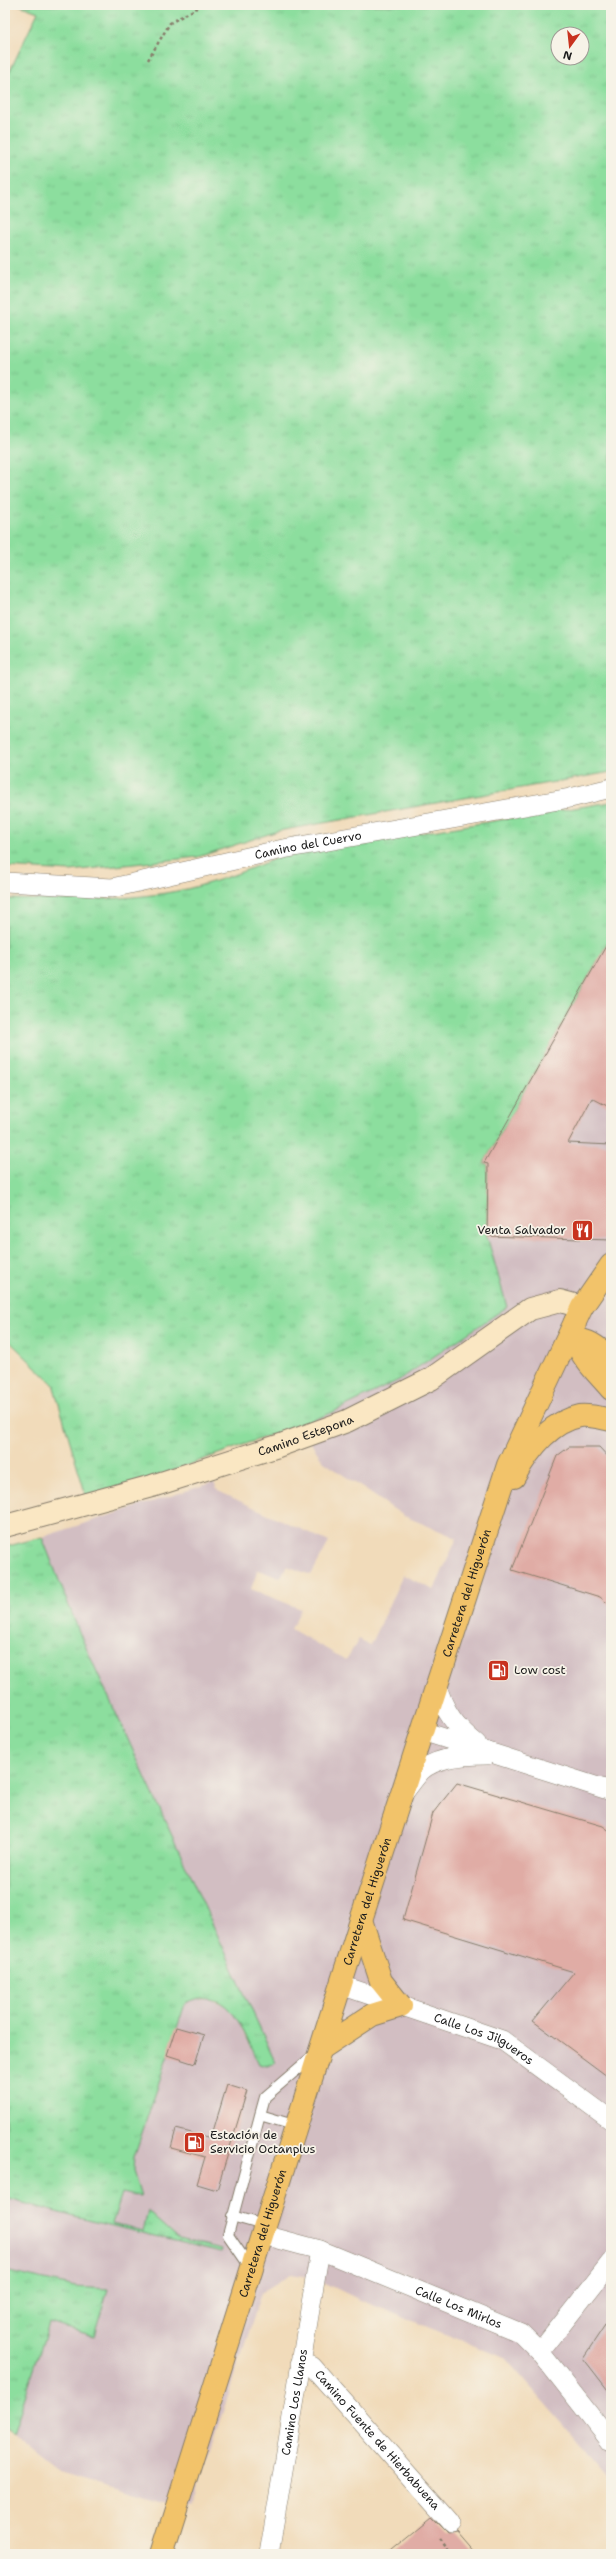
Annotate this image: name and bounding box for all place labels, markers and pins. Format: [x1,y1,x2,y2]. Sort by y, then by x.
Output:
restaurant icon: Venta Salvador [569,1217,595,1243]
place label: Venta Salvador [477,1222,566,1238]
fuel station icon: Low cost [485,1657,511,1683]
place label: Low cost [514,1662,566,1678]
place label: Estación de Servicio Octanplus [210,2127,316,2157]
fuel station icon: Estación de Servicio Octanplus [181,2129,207,2155]

